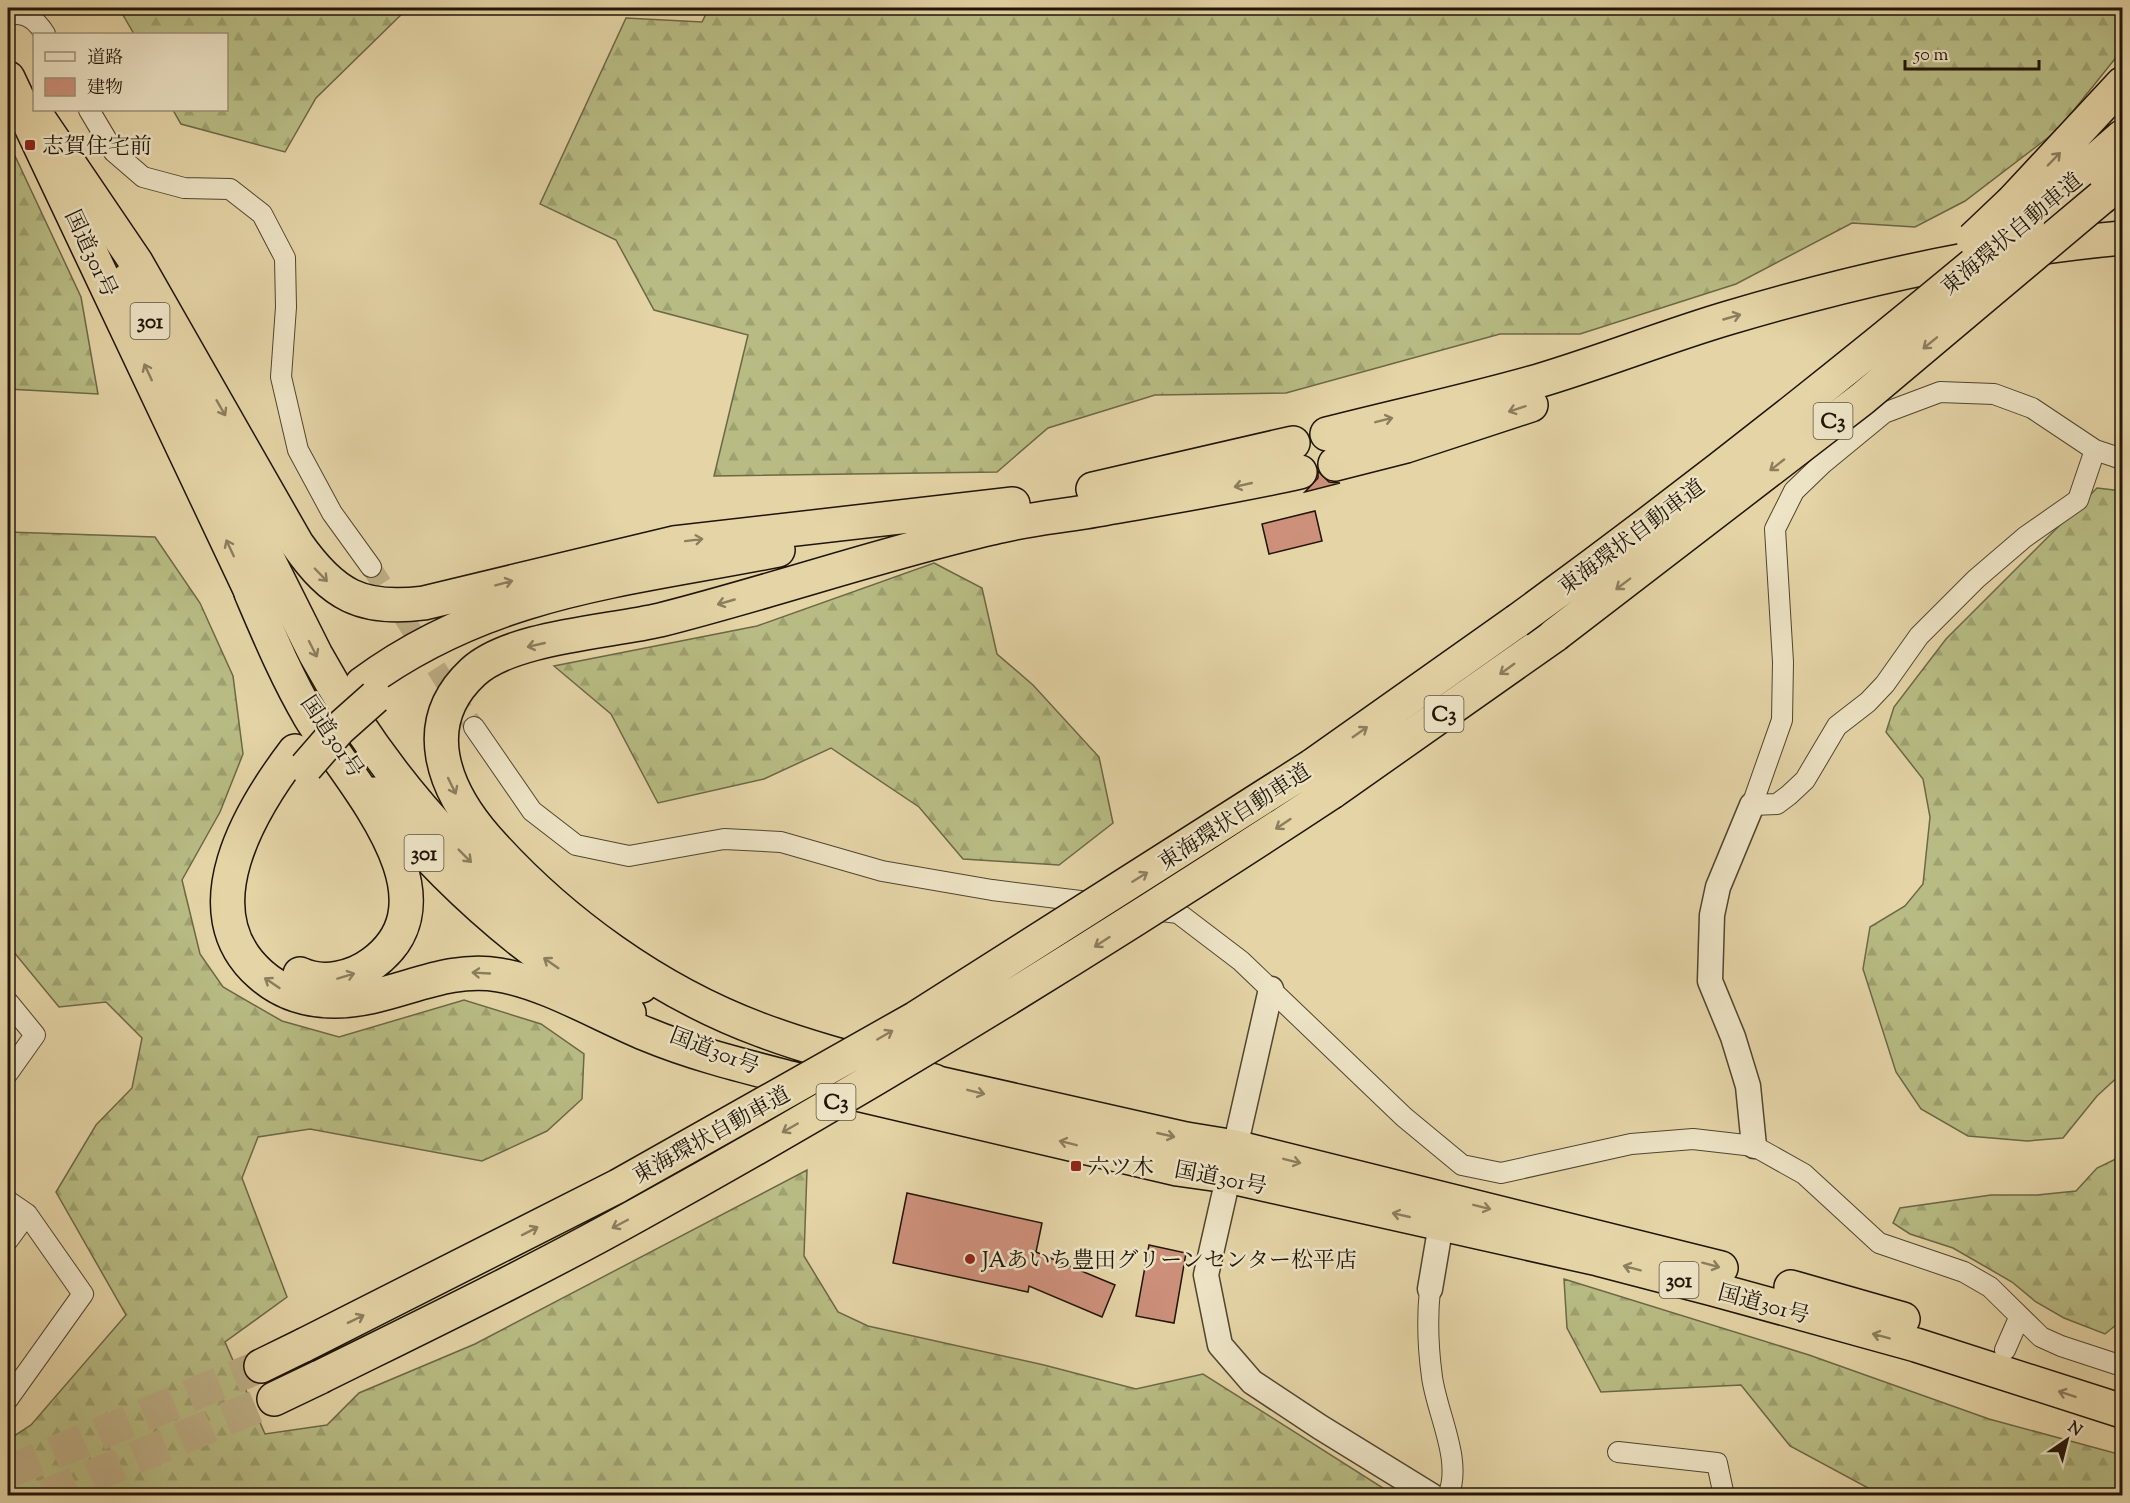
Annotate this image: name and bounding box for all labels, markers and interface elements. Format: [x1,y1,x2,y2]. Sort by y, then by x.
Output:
legend [33,33,228,111]
scale bar [1905,33,2038,71]
text: 50 m [1913,43,1949,69]
text: 道路 [87,46,123,72]
text: 建物 [87,76,123,102]
place label: 志賀住宅前 [42,132,152,164]
marker: 志賀住宅前 [23,138,37,152]
one-way arrow [2046,151,2061,166]
street label: 東海環状自動車道 [1935,166,2091,304]
street label: 国道301号 [55,205,124,303]
road number: 301 [130,303,170,339]
one-way arrow [1722,311,1741,322]
one-way arrow [1922,337,1938,350]
one-way arrow [141,363,153,381]
one-way arrow [215,399,227,416]
road number: C3 [1814,403,1852,439]
one-way arrow [1508,405,1527,416]
one-way arrow [1374,413,1393,425]
one-way arrow [1770,459,1786,472]
street label: 東海環状自動車道 [1553,473,1713,604]
one-way arrow [1234,479,1253,491]
one-way arrow [684,535,703,546]
one-way arrow [223,540,235,558]
one-way arrow [314,567,328,582]
one-way arrow [494,577,513,588]
one-way arrow [1615,577,1631,590]
one-way arrow [717,597,736,608]
one-way arrow [307,639,319,657]
one-way arrow [527,639,546,651]
one-way arrow [1500,663,1516,675]
street label: 国道301号 [291,690,370,785]
road number: C3 [1424,696,1464,732]
one-way arrow [1351,726,1367,738]
street label: 東海環状自動車道 [1153,757,1318,880]
one-way arrow [446,777,458,795]
one-way arrow [1275,818,1291,830]
road number: 301 [404,835,444,871]
one-way arrow [457,848,472,863]
one-way arrow [1131,871,1148,883]
one-way arrow [1093,935,1110,948]
one-way arrow [543,957,559,969]
one-way arrow [472,968,491,979]
one-way arrow [336,970,355,981]
one-way arrow [264,977,281,990]
street label: 国道301号 [665,1021,763,1085]
one-way arrow [876,1029,893,1041]
street label: 東海環状自動車道 [628,1080,797,1193]
road number: C3 [816,1084,856,1120]
one-way arrow [966,1087,985,1098]
one-way arrow [782,1122,799,1134]
one-way arrow [1156,1130,1175,1141]
one-way arrow [1058,1136,1077,1148]
place label: 六ツ木 [1088,1153,1154,1185]
street label: 国道301号 [1171,1155,1269,1205]
one-way arrow [1282,1155,1301,1167]
marker: 六ツ木 [1069,1159,1083,1173]
one-way arrow [1472,1201,1491,1213]
one-way arrow [1391,1209,1410,1221]
one-way arrow [612,1219,630,1230]
one-way arrow [521,1225,539,1236]
place label: JAあいち豊田グリーンセンター松平店 [981,1246,1357,1278]
marker: JAあいち豊田グリーンセンター松平店 [963,1252,977,1266]
one-way arrow [1701,1260,1720,1272]
one-way arrow [1622,1262,1641,1274]
road number: 301 [1660,1262,1698,1298]
street label: 国道301号 [1714,1278,1813,1333]
one-way arrow [347,1312,365,1324]
one-way arrow [1871,1329,1890,1341]
one-way arrow [2058,1387,2077,1398]
north arrow [2037,1410,2097,1470]
text: N [2062,1417,2086,1443]

